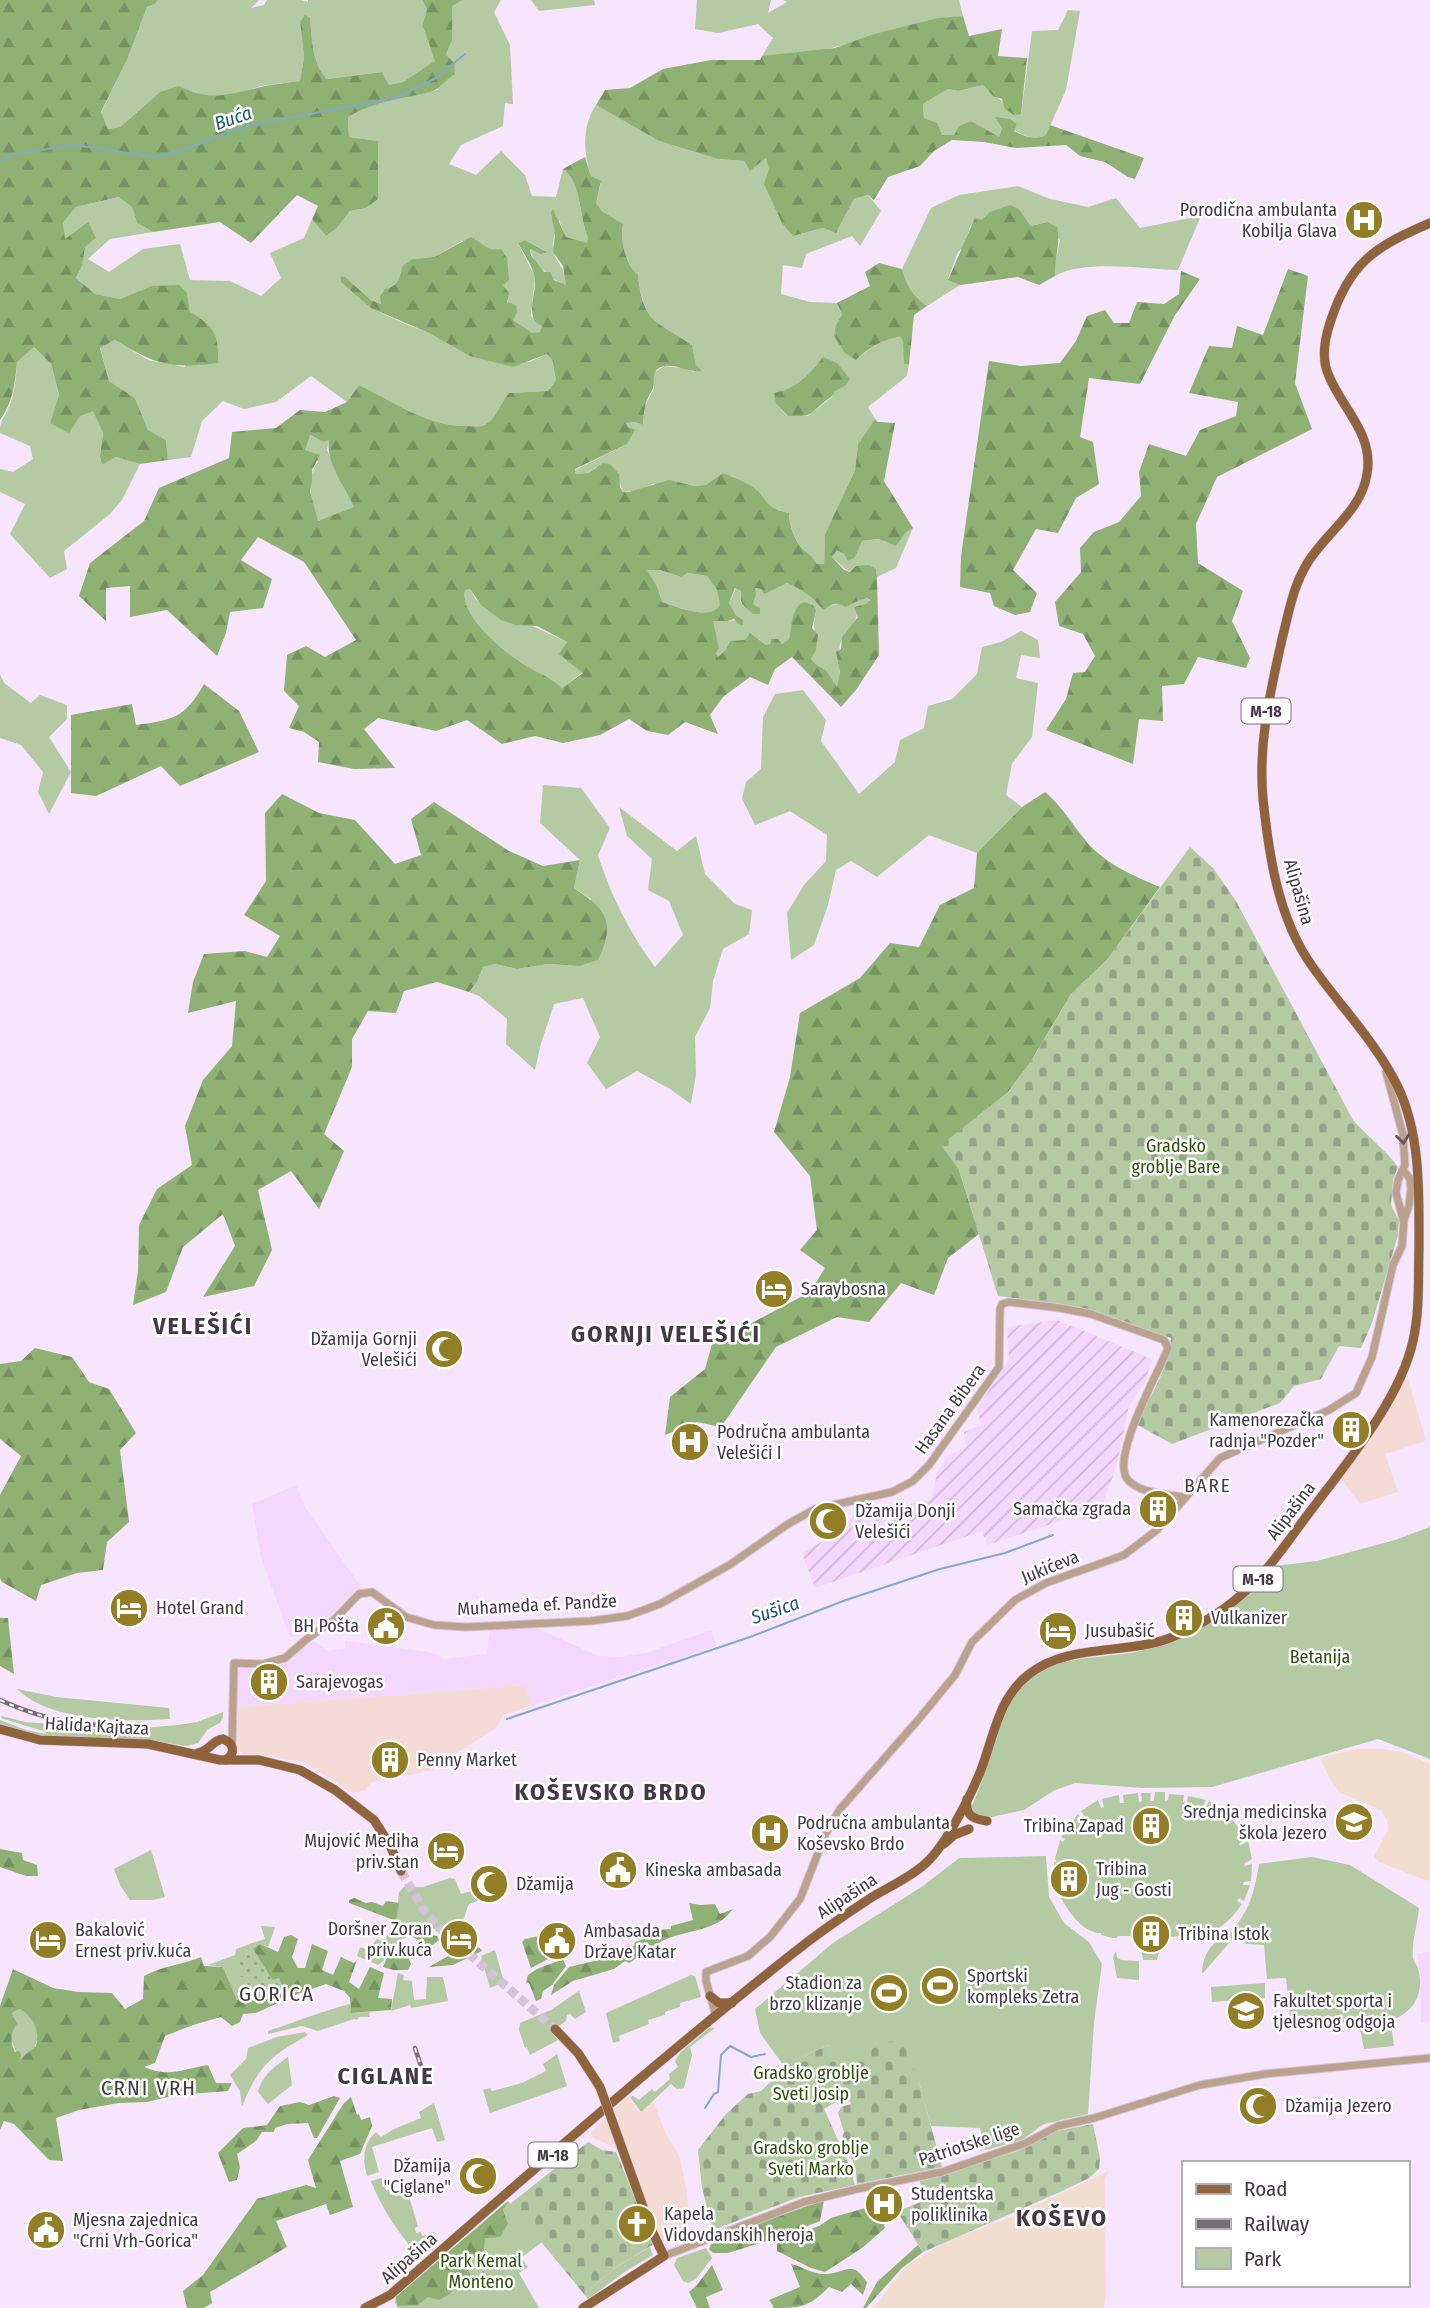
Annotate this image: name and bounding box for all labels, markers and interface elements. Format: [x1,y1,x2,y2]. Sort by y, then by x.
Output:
water label: Buća [211,101,255,135]
place label: Porodična ambulanta Kobilja Glava [1180,199,1337,242]
hospital icon: Porodična ambulanta Kobilja Glava [1343,199,1385,241]
road number: M-18 [1242,698,1290,724]
street label: Alipašina [1279,857,1319,928]
one-way arrow [1395,1133,1410,1145]
park label: Gradsko groblje Bare [1131,1135,1221,1178]
hotel icon: Saraybosna [753,1268,795,1310]
place label: Saraybosna [801,1278,886,1300]
district label: VELEŠIĆI [152,1311,253,1340]
district label: GORNJI VELEŠIĆI [571,1319,761,1348]
place label: Džamija Gornji Velešići [310,1328,417,1371]
mosque icon: Džamija Gornji Velešići [423,1328,465,1370]
street label: Hasana Bibera [910,1360,990,1458]
place label: Kamenorezačka radnja "Pozder" [1209,1409,1324,1452]
building icon: Kamenorezačka radnja "Pozder" [1330,1409,1372,1451]
hospital icon: Područna ambulanta Velešići I [669,1421,711,1463]
place label: Područna ambulanta Velešići I [717,1421,870,1464]
district label: BARE [1184,1474,1232,1497]
street label: Alipašina [1262,1477,1320,1545]
building icon: Samačka zgrada [1137,1488,1179,1530]
place label: Samačka zgrada [1013,1498,1131,1520]
mosque icon: Džamija Donji Velešići [807,1500,849,1542]
place label: Džamija Donji Velešići [855,1500,955,1543]
street label: Jukićeva [1018,1545,1082,1588]
road number: M-18 [1234,1567,1282,1592]
hotel icon: Hotel Grand [108,1587,150,1629]
street label: Muhameda ef. Pandže [457,1590,617,1620]
water label: Sušica [747,1591,802,1629]
place label: Hotel Grand [156,1597,244,1619]
building icon: Vulkanizer [1163,1597,1205,1639]
public building icon: BH Pošta [365,1605,407,1647]
place label: Vulkanizer [1211,1607,1288,1629]
hotel icon: Jusubašić [1037,1610,1079,1652]
place label: BH Pošta [293,1615,359,1637]
place label: Jusubašić [1085,1620,1155,1642]
park label: Betanija [1290,1646,1351,1668]
building icon: Sarajevogas [248,1661,290,1703]
place label: Sarajevogas [296,1671,384,1693]
street label: Halida Kajtaza [44,1712,150,1740]
building icon: Penny Market [369,1739,411,1781]
place label: Penny Market [417,1749,517,1771]
district label: KOŠEVSKO BRDO [514,1777,708,1806]
place label: Srednja medicinska škola Jezero [1183,1801,1327,1844]
school or university icon: Srednja medicinska škola Jezero [1333,1801,1375,1843]
building icon: Tribina Zapad [1130,1805,1172,1847]
hospital icon: Područna ambulanta Koševsko Brdo [749,1812,791,1854]
place label: Područna ambulanta Koševsko Brdo [797,1812,950,1855]
place label: Tribina Zapad [1024,1815,1124,1837]
place label: Mujović Mediha priv.stan [304,1830,419,1873]
hotel icon: Mujović Mediha priv.stan [425,1830,467,1872]
public building icon: Kineska ambasada [597,1849,639,1891]
building icon: Tribina Jug - Gosti [1048,1858,1090,1900]
place label: Tribina Jug - Gosti [1096,1858,1172,1901]
place label: Kineska ambasada [645,1859,782,1881]
mosque icon: Džamija [468,1863,510,1905]
street label: Alipašina [813,1868,881,1924]
place label: Džamija [516,1873,574,1895]
building icon: Tribina Istok [1130,1913,1172,1955]
place label: Doršner Zoran priv.kuća [328,1918,432,1961]
hotel icon: Doršner Zoran priv.kuća [438,1918,480,1960]
hotel icon: Bakalović Ernest priv.kuća [27,1919,69,1961]
place label: Bakalović Ernest priv.kuća [75,1919,191,1962]
public building icon: Ambasada Države Katar [536,1920,578,1962]
place label: Ambasada Države Katar [584,1920,677,1963]
place label: Tribina Istok [1178,1923,1270,1945]
sports icon: Sportski kompleks Zetra [919,1965,961,2007]
place label: Sportski kompleks Zetra [967,1965,1079,2008]
place label: Stadion za brzo klizanje [769,1972,862,2015]
sports icon: Stadion za brzo klizanje [868,1972,910,2014]
district label: GORICA [239,1981,315,2007]
school or university icon: Fakultet sporta i tjelesnog odgoja [1225,1990,1267,2032]
place label: Fakultet sporta i tjelesnog odgoja [1273,1990,1395,2033]
district label: CIGLANE [337,2062,435,2090]
park label: Gradsko groblje Sveti Josip [753,2062,869,2105]
district label: CRNI VRH [101,2075,197,2101]
mosque icon: Džamija Jezero [1237,2085,1279,2127]
place label: Džamija Jezero [1285,2095,1392,2117]
street label: Patriotske lige [916,2117,1022,2171]
park label: Gradsko groblje Sveti Marko [753,2137,869,2180]
road number: M-18 [528,2142,578,2168]
place label: Džamija "Ciglane" [384,2155,451,2198]
mosque icon: Džamija "Ciglane" [457,2155,499,2197]
legend [1182,2161,1409,2287]
text: Road [1244,2176,1288,2202]
hospital icon: Studentska poliklinika [863,2183,905,2225]
place label: Studentska poliklinika [911,2183,994,2226]
church icon: Kapela Vidovdanskih heroja [616,2203,658,2245]
place label: Kapela Vidovdanskih heroja [664,2203,814,2246]
district label: KOŠEVO [1016,2203,1108,2232]
public building icon: Mjesna zajednica "Crni Vrh-Gorica" [25,2209,67,2251]
place label: Mjesna zajednica "Crni Vrh-Gorica" [73,2209,199,2252]
text: Railway [1244,2211,1310,2237]
street label: Alipašina [376,2227,442,2288]
text: Park [1244,2246,1282,2272]
park label: Park Кemal Monteno [440,2250,522,2293]

